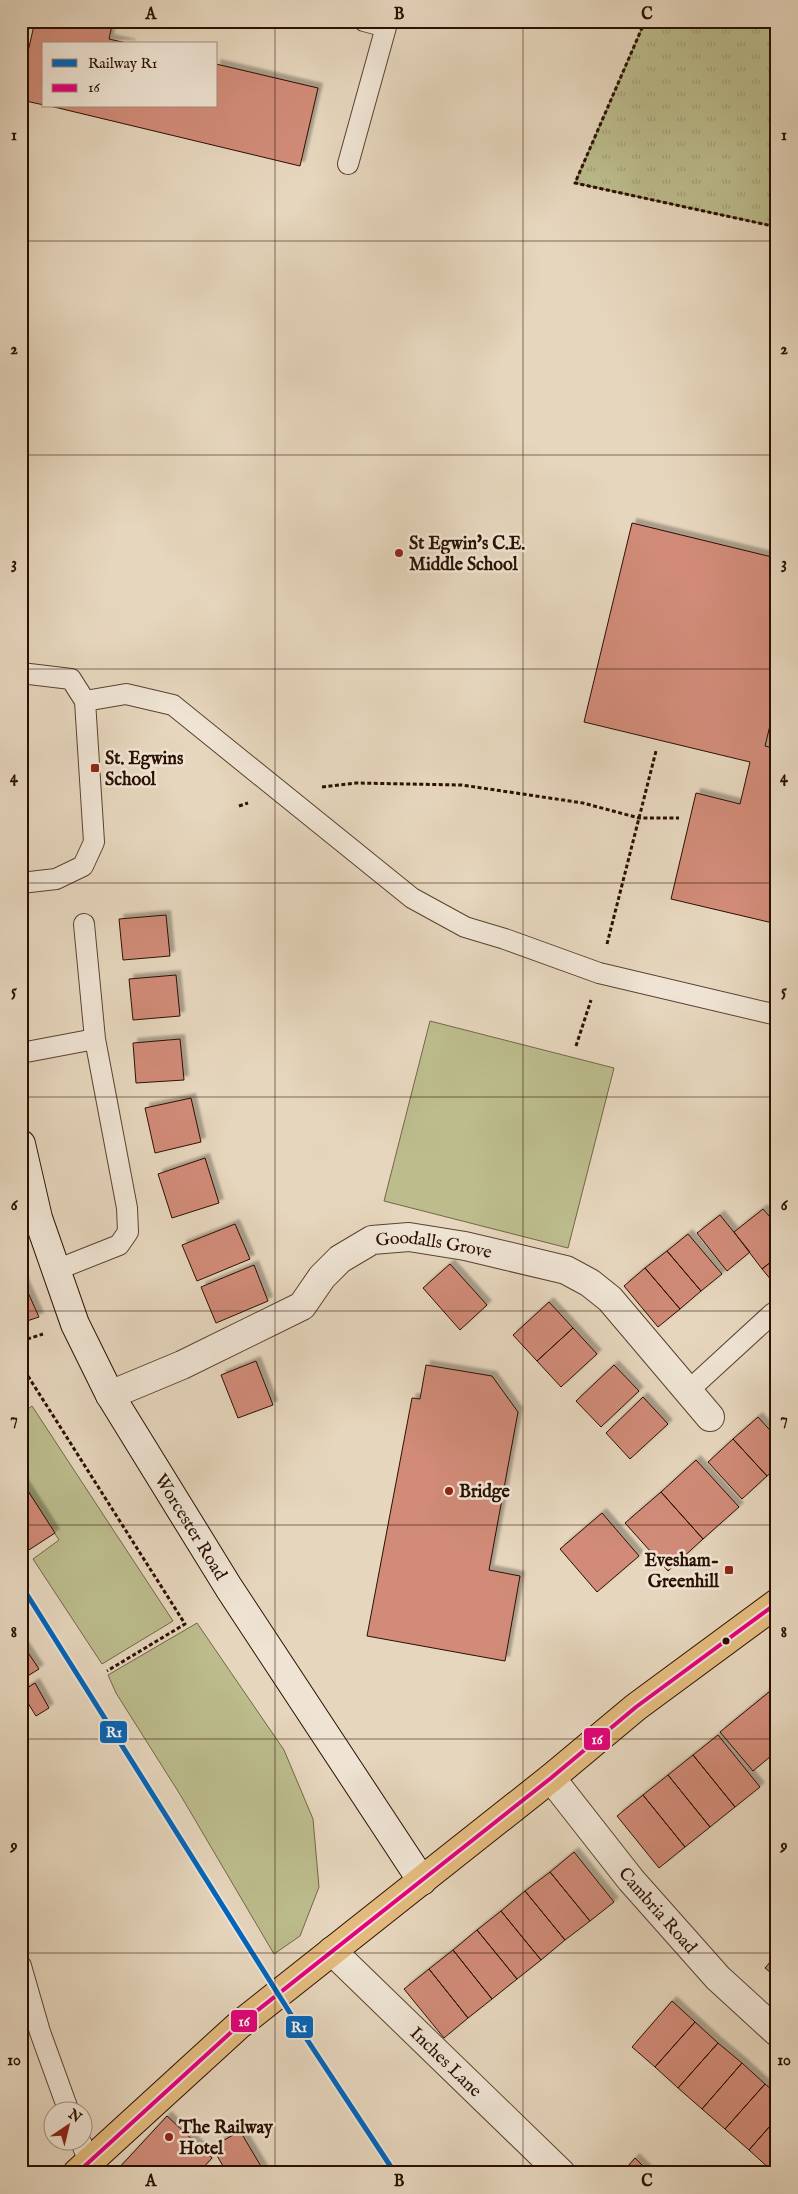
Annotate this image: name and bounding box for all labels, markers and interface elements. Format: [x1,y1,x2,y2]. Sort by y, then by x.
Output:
text: A [145,5,158,25]
text: B [394,5,405,25]
text: C [641,5,653,25]
legend [42,42,218,108]
text: Railway R1 [88,54,157,73]
text: 16 [88,78,101,97]
text: 1 [11,126,17,146]
text: 1 [781,126,787,146]
text: 2 [10,340,18,360]
text: 2 [780,340,788,360]
place label: St Egwin's C.E. Middle School [409,533,525,577]
marker: St Egwin's C.E. Middle School [393,547,405,559]
text: 3 [11,554,17,574]
text: 3 [781,554,787,574]
place label: St. Egwins School [105,748,184,792]
marker: St. Egwins School [89,762,101,774]
text: 4 [10,768,19,788]
text: 4 [780,768,789,788]
text: 5 [11,982,17,1002]
text: 5 [781,982,787,1002]
text: 6 [11,1196,19,1216]
text: 6 [781,1196,789,1216]
street label: Goodalls Grove [375,1227,494,1265]
text: 7 [10,1410,18,1430]
text: 7 [780,1410,788,1430]
street label: Worcester Road [148,1470,232,1585]
place label: Bridge [459,1481,511,1504]
marker: Bridge [443,1485,455,1497]
place label: Evesham- Greenhill [645,1550,720,1594]
marker: Evesham- Greenhill [723,1564,735,1576]
text: 8 [11,1623,17,1643]
text: 8 [781,1623,787,1643]
unlabelled marker [721,1636,731,1646]
line badge: R1 [99,1720,128,1744]
text: R1 [106,1724,122,1742]
line badge: 16 [583,1727,611,1751]
text: 16 [591,1731,604,1749]
text: 9 [10,1837,18,1857]
text: 9 [780,1837,788,1857]
street label: Cambria Road [612,1863,701,1959]
line badge: 16 [230,2009,258,2033]
text: 16 [238,2013,251,2031]
line badge: R1 [285,2015,314,2039]
text: R1 [291,2019,307,2037]
street label: Inches Lane [404,2023,486,2103]
text: 10 [7,2051,21,2071]
text: 10 [777,2051,791,2071]
north arrow [42,2102,92,2152]
text: N [64,2105,85,2127]
place label: The Railway Hotel [178,2117,274,2161]
marker: The Railway Hotel [163,2131,175,2143]
text: A [145,2172,158,2192]
text: B [394,2172,405,2192]
text: C [641,2172,653,2192]

